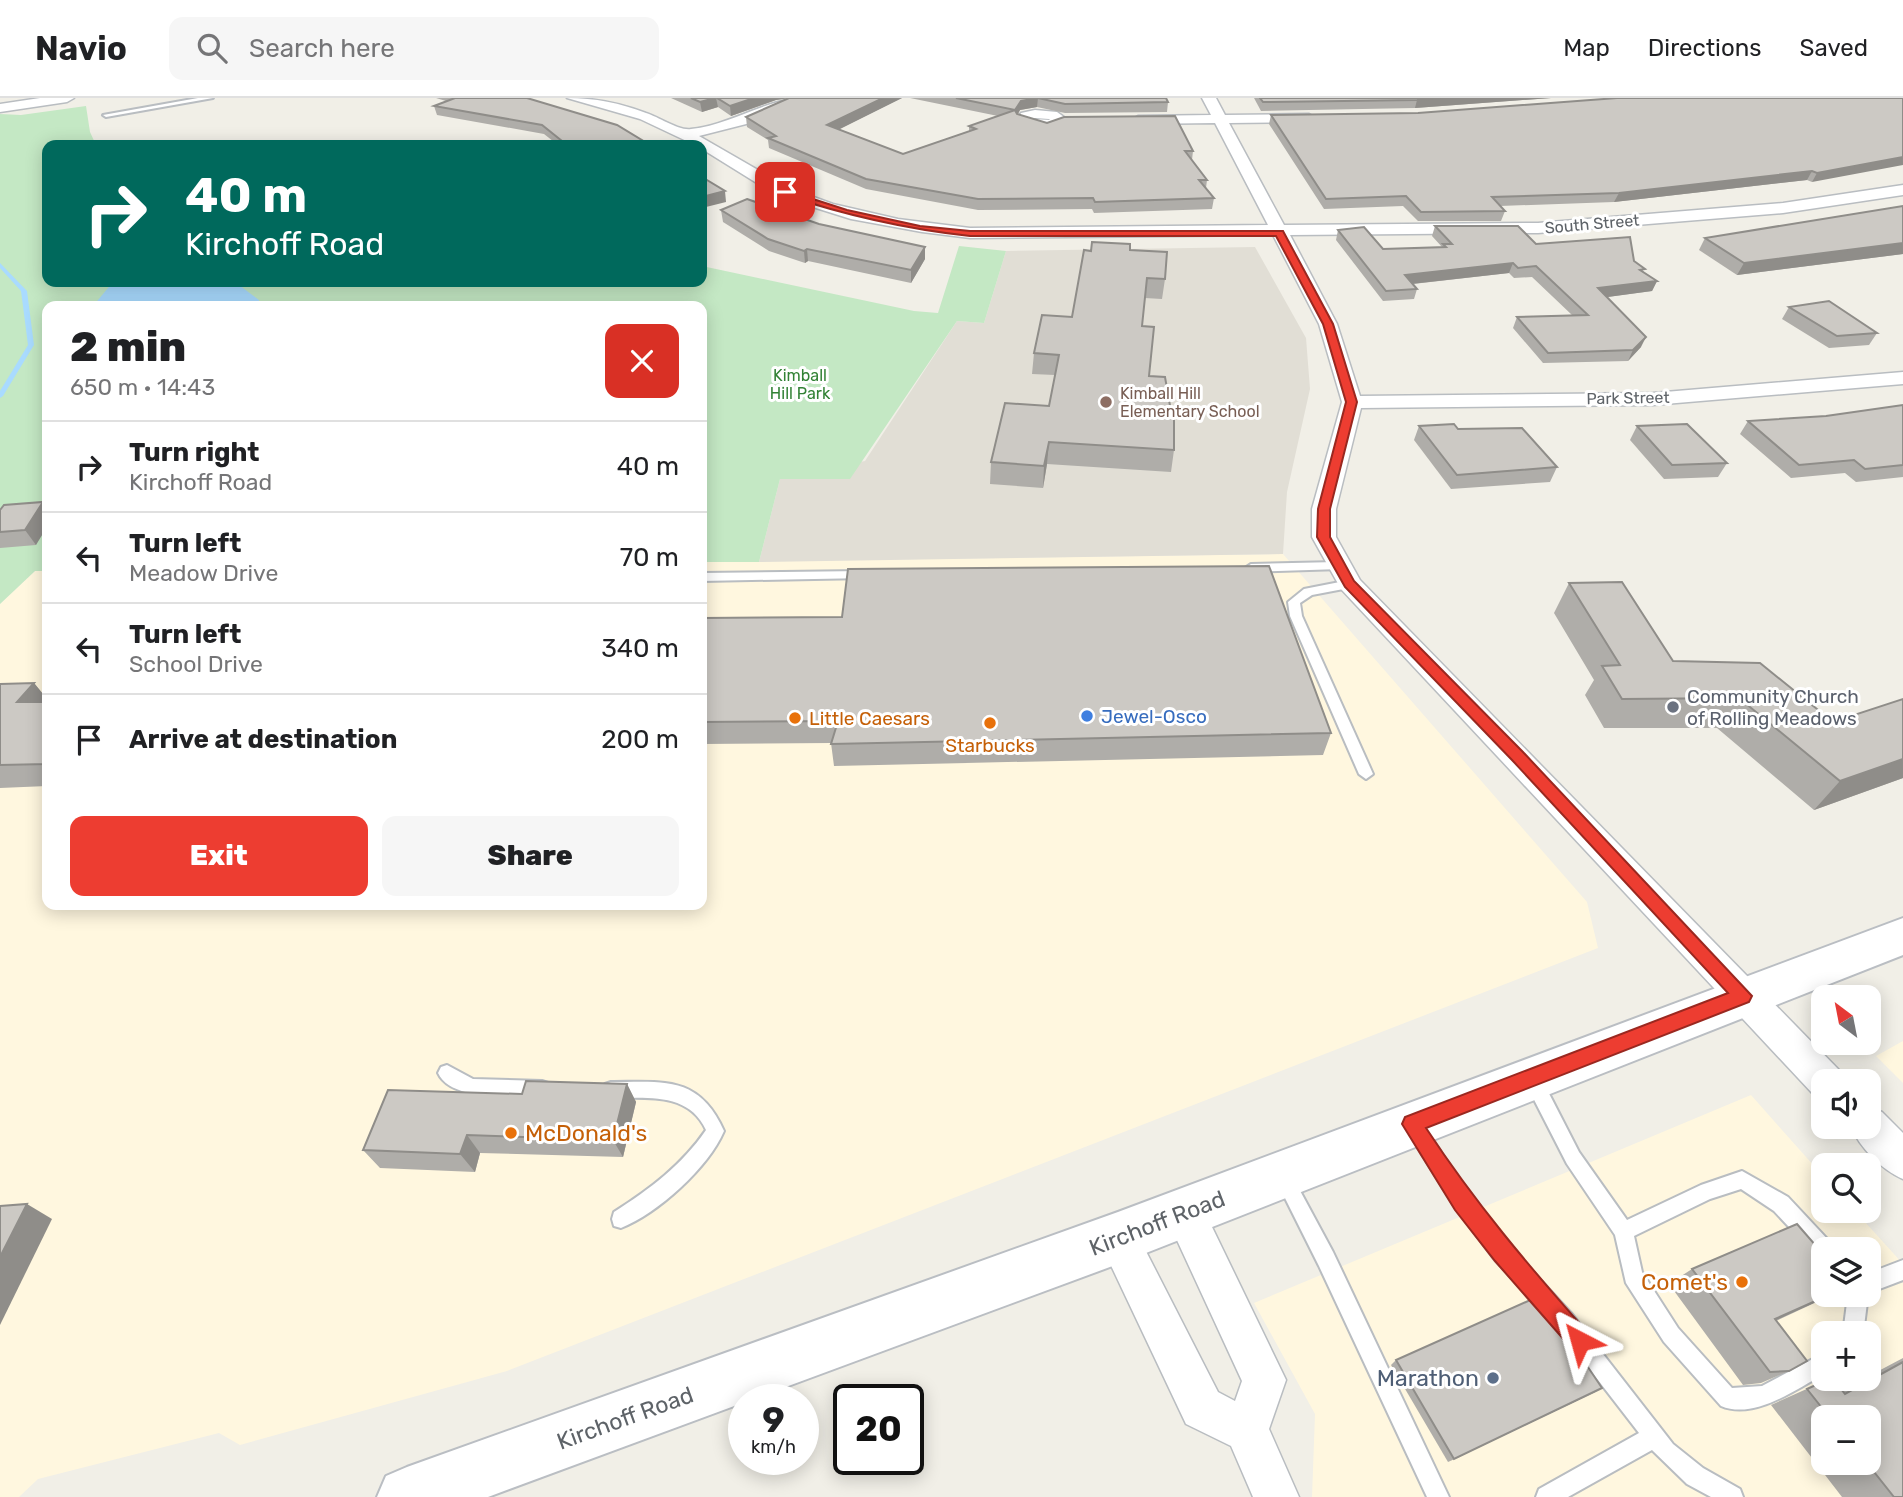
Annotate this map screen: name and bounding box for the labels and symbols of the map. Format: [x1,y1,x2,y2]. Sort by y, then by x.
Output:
pin [755,162,815,222]
street label: South Street [1544,210,1640,238]
park label: Kimball Hill Park [770,366,831,403]
place label: Kimball Hill Elementary School [1120,384,1260,421]
street label: Park Street [1586,388,1670,408]
marker: Kimball Hill Elementary School [1098,394,1114,410]
place label: Community Church of Rolling Meadows [1687,685,1859,730]
marker: Community Church of Rolling Meadows [1665,699,1681,715]
place label: Jewel-Osco [1101,705,1207,728]
place label: Little Caesars [809,707,930,730]
marker: Jewel-Osco [1079,708,1095,724]
marker: Little Caesars [787,710,803,726]
marker: Starbucks [982,715,998,731]
place label: Starbucks [945,734,1035,757]
north arrow [1811,985,1881,1055]
place label: McDonald's [525,1119,647,1147]
marker: McDonald's [503,1125,519,1141]
street label: Kirchoff Road [1085,1184,1229,1262]
place label: Comet's [1641,1268,1728,1296]
marker: Comet's [1734,1274,1750,1290]
position arrow [1543,1304,1617,1378]
place label: Marathon [1377,1364,1479,1392]
marker: Marathon [1485,1370,1501,1386]
street label: Kirchoff Road [553,1380,697,1456]
speed limit sign: 20 [833,1384,924,1475]

